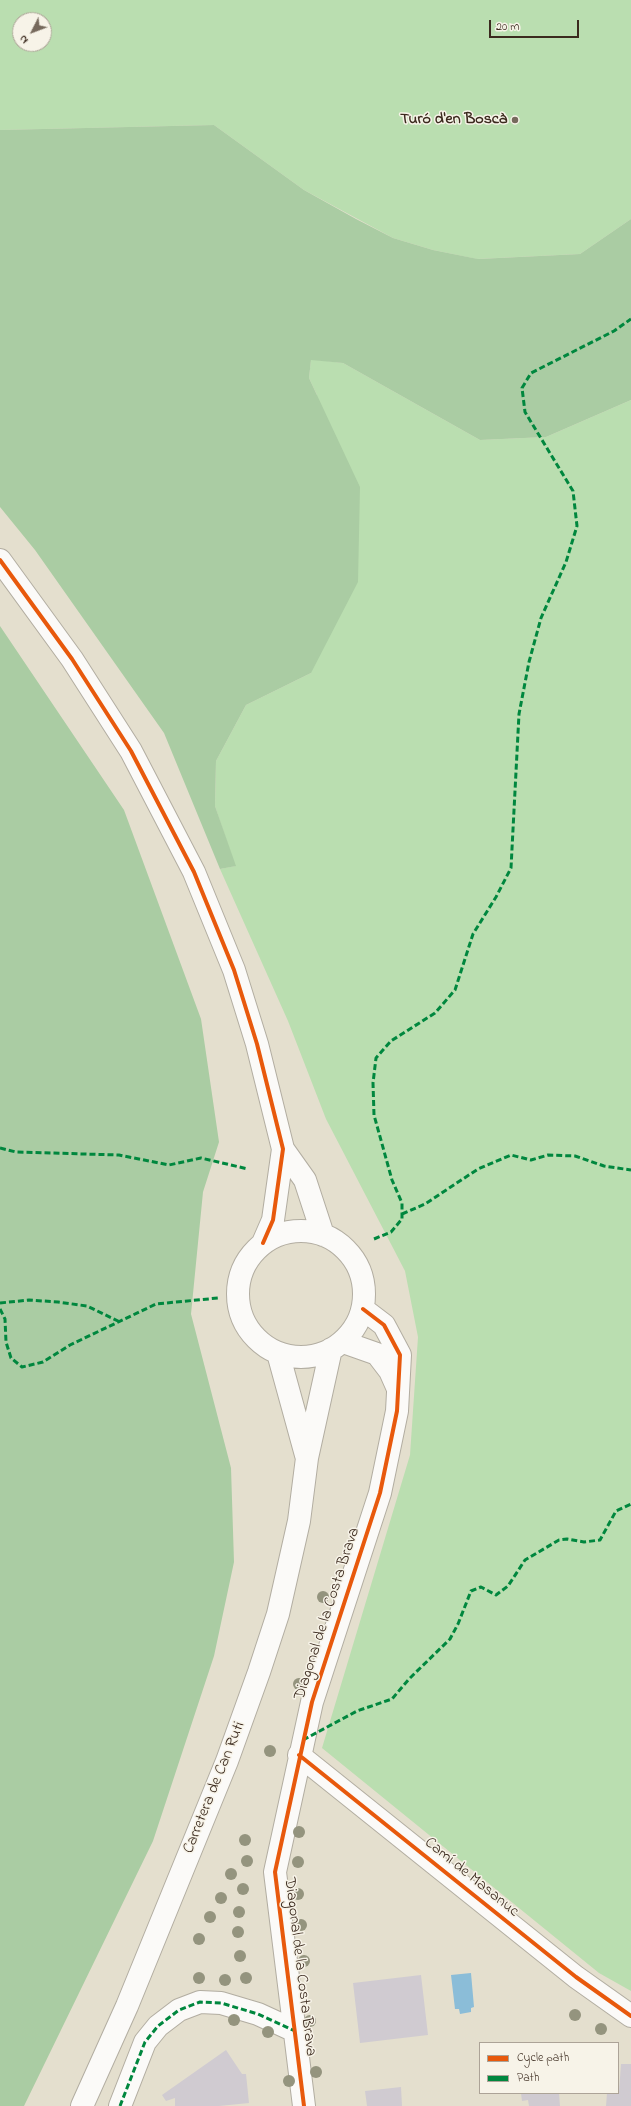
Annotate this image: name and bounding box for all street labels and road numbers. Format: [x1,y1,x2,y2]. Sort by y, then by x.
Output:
street label: Diagonal de la Costa Brava [291,1525,365,1703]
street label: Carretera de Can Ruti [180,1719,250,1857]
street label: Camí de Masanuc [420,1834,522,1922]
street label: Diagonal de la Costa Brava [279,1877,319,2057]

